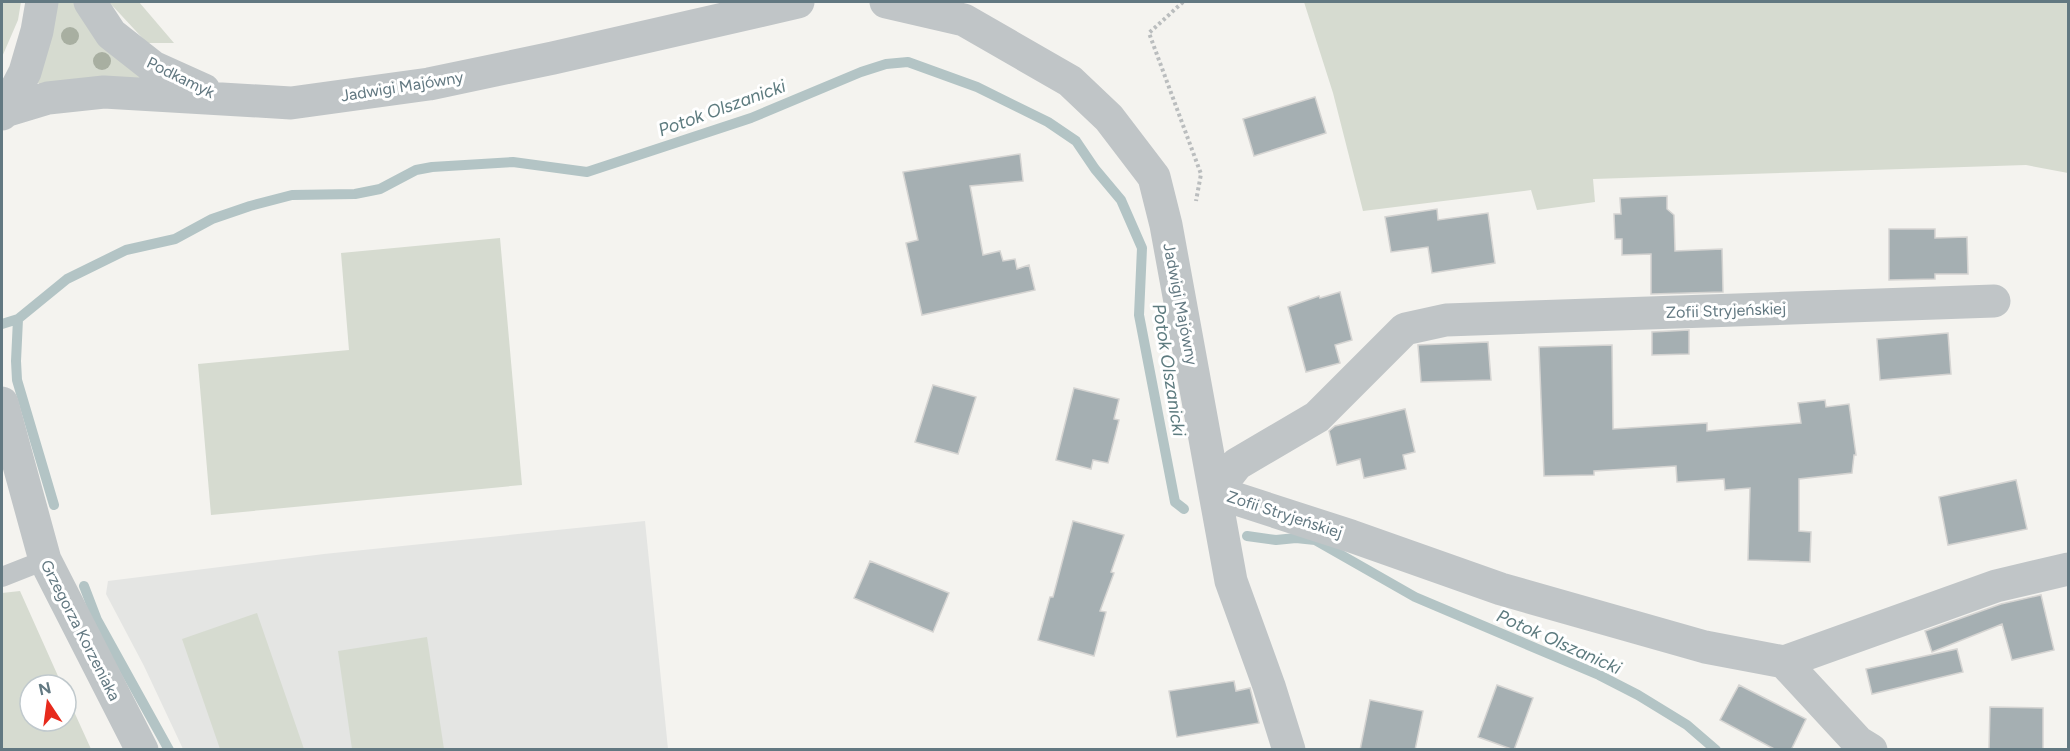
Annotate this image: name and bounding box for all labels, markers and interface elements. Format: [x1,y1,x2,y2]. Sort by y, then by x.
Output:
street label: Podkamyk [144,53,218,102]
street label: Jadwigi Majówny [339,67,465,106]
water label: Potok Olszanicki [655,74,789,141]
street label: Jadwigi Majówny [1159,241,1202,367]
street label: Zofii Stryjeńskiej [1665,299,1787,322]
water label: Potok Olszanicki [1148,302,1190,439]
street label: Zofii Stryjeńskiej [1225,487,1345,542]
street label: Grzegorza Korzeniaka [37,557,124,704]
water label: Potok Olszanicki [1493,605,1625,680]
north arrow [18,673,78,733]
text: N [37,678,53,700]

